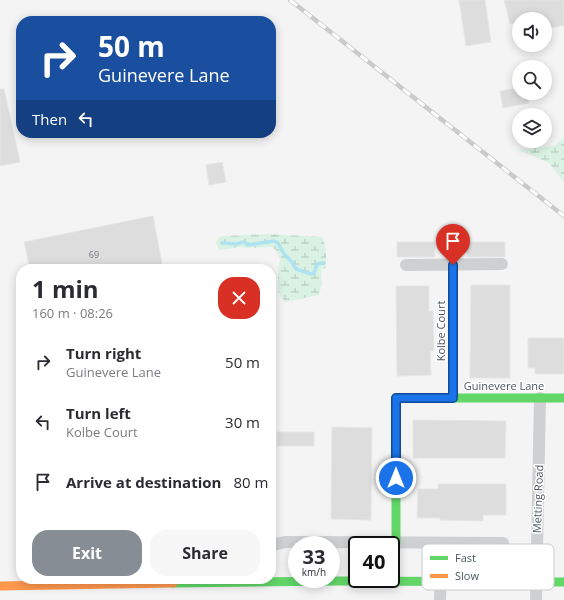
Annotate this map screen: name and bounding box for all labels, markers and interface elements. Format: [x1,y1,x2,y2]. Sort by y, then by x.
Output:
map controls [512,12,552,148]
button: sound [512,12,552,52]
text: 50 m [98,27,165,65]
icon: right [32,32,84,84]
button: search [512,60,552,100]
text: Guinevere Lane [98,63,230,87]
icon: left [75,108,97,130]
button: layers [512,108,552,148]
text: Then [32,109,67,129]
pin [436,224,470,265]
icon: arrive [442,230,464,252]
house number: 69 [89,248,99,261]
text: 1 min [32,272,99,305]
button: close [218,277,260,319]
street label: Kolbe Court [433,301,448,361]
text: 160 m · 08:26 [32,304,113,322]
text: Turn right [66,343,141,363]
icon: right [32,351,54,373]
text: 50 m [225,352,260,372]
text: Guinevere Lane [66,363,161,381]
street label: Guinevere Lane [464,378,544,393]
text: Turn left [66,403,131,423]
icon: left [32,411,54,433]
text: 30 m [225,412,260,432]
text: Kolbe Court [66,423,138,441]
position arrow [375,457,417,499]
street label: Metting Road [529,464,546,533]
icon: arrive [32,471,54,493]
text: Arrive at destination [66,472,221,492]
text: 80 m [233,472,268,492]
button: Exit [32,530,142,576]
button: Share [150,530,260,576]
speed limit sign: 40 [348,536,400,588]
text: 33 [303,543,325,570]
legend [422,544,554,590]
text: Fast [455,550,476,565]
text: km/h [302,565,326,579]
text: Slow [455,568,479,583]

